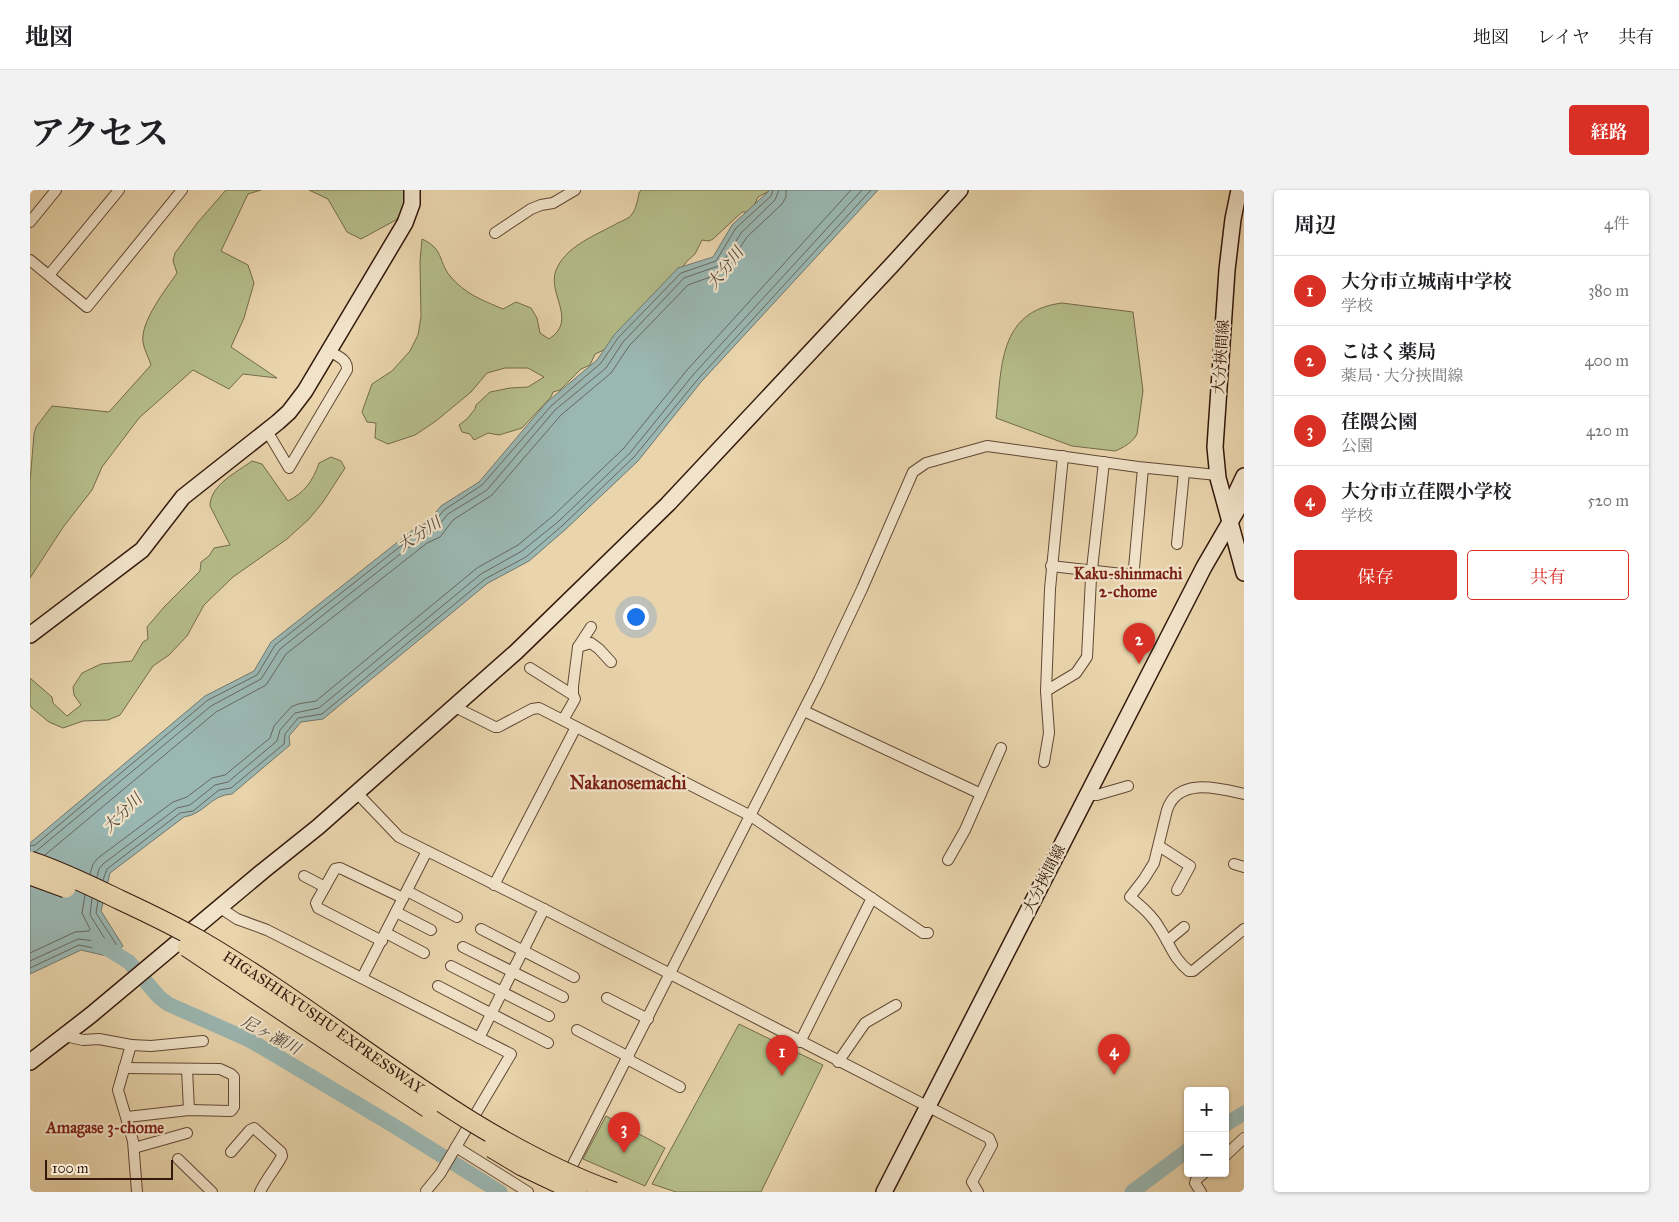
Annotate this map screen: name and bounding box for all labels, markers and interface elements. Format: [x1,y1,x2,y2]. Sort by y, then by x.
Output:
text: 地図 [25,22,73,52]
text: 地図 [1473,26,1509,48]
text: レイヤ [1537,26,1590,48]
text: 共有 [1618,26,1654,48]
button: 経路 [1569,105,1649,155]
text: アクセス [30,112,169,155]
text: 周辺 [1294,212,1336,238]
text: 4件 [1604,214,1629,233]
water label: 大分川 [703,242,748,293]
text: 大分市立城南中学校 [1341,270,1512,293]
text: 1 [1307,281,1313,300]
text: 380 m [1588,281,1629,300]
text: 学校 [1341,296,1373,315]
street label: 大分挾間線 [1209,319,1233,395]
text: こはく薬局 [1341,340,1436,363]
text: 2 [1306,351,1314,370]
text: 400 m [1585,351,1629,370]
text: 薬局 · 大分挾間線 [1341,366,1463,385]
text: 荏隈公園 [1341,410,1417,433]
text: 3 [1307,421,1313,440]
text: 420 m [1586,421,1629,440]
text: 公園 [1341,436,1373,455]
text: 大分市立荏隈小学校 [1341,480,1512,503]
text: 4 [1306,491,1314,510]
text: 520 m [1587,491,1629,510]
text: 学校 [1341,506,1373,525]
water label: 大分川 [394,512,446,555]
button: 保存 [1294,550,1457,600]
button: 共有 [1467,550,1629,600]
district label: Kaku-shinmachi 2-chome [1074,564,1183,601]
your location [623,604,649,630]
pin: 2 [1123,623,1155,664]
district label: Nakanosemachi [570,772,687,794]
water label: 大分川 [98,788,147,837]
street label: 大分挾間線 [1019,841,1069,917]
street label: HIGASHIKYUSHU EXPRESSWAY [220,947,428,1098]
water label: 尼ヶ瀬川 [238,1012,305,1059]
pin: 4 [1098,1034,1130,1075]
pin: 1 [766,1035,798,1076]
map controls [1184,1087,1229,1177]
button: + [1184,1087,1229,1132]
pin: 3 [608,1112,640,1153]
district label: Amagase 3-chome [45,1118,164,1138]
button: − [1184,1132,1229,1177]
scale bar [45,1157,172,1180]
text: 100 m [52,1160,89,1177]

